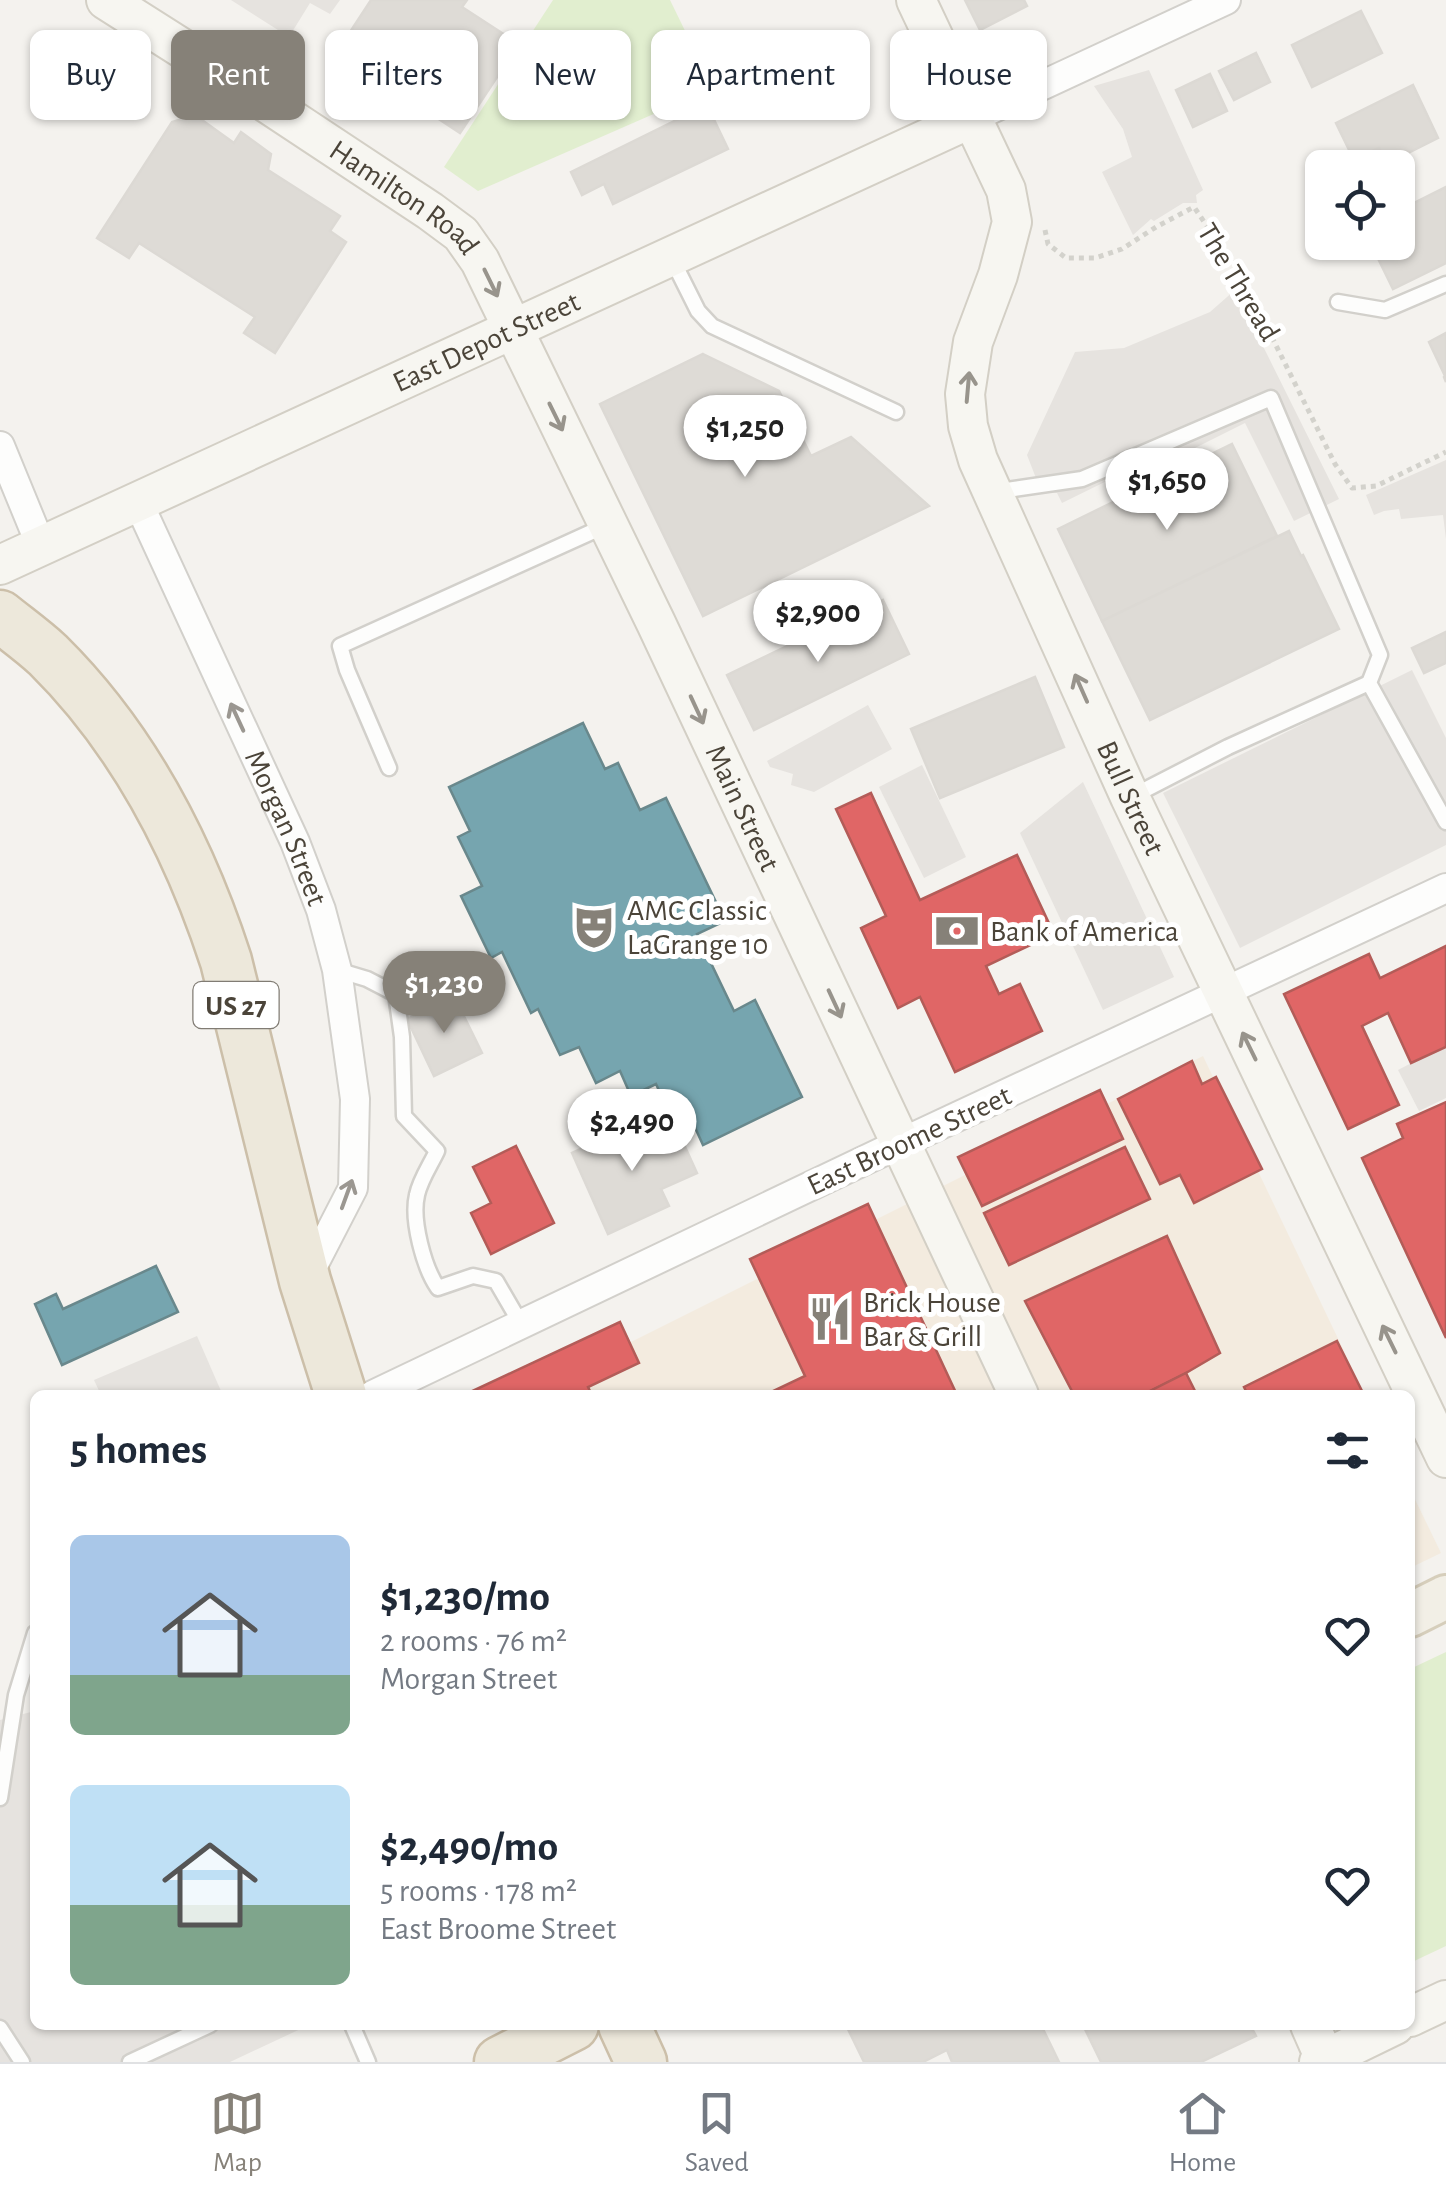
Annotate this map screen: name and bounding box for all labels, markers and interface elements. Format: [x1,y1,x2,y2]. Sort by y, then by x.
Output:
chip: Buy [30,30,151,120]
chip: Rent [171,30,305,120]
chip: Filters [325,30,478,120]
chip: New [498,30,631,120]
chip: Apartment [651,30,870,120]
chip: House [890,30,1047,120]
street label: Hamilton Road [324,135,484,260]
map controls [1305,150,1415,260]
button: locate [1305,150,1415,260]
street label: The Thread [1191,218,1285,347]
one-way arrow [482,267,501,297]
street label: East Depot Street [389,286,585,398]
one-way arrow [958,371,977,404]
pin: $1,250 [664,395,826,480]
one-way arrow [547,401,566,431]
text: $1,250 [706,411,784,443]
pin: $1,650 [1086,448,1248,533]
text: $1,650 [1127,464,1207,496]
pin: $2,900 [737,580,899,665]
text: $2,900 [775,596,861,628]
one-way arrow [1071,673,1089,704]
one-way arrow [688,694,707,724]
one-way arrow [227,703,246,733]
street label: Bull Street [1091,737,1170,860]
street label: Main Street [700,740,785,876]
street label: Morgan Street [239,746,332,910]
place label: AMC Classic LaGrange 10 [627,896,768,960]
theatre icon: AMC Classic LaGrange 10 [570,903,618,951]
bank icon: Bank of America [933,907,981,955]
place label: Bank of America [990,917,1179,947]
pin: $1,230 [363,951,525,1036]
text: $1,230 [405,967,483,999]
road number: US 27 [194,982,278,1028]
one-way arrow [827,988,846,1018]
one-way arrow [1238,1031,1257,1061]
street label: East Broome Street [803,1080,1016,1201]
pin: $2,490 [551,1089,713,1174]
text: $2,490 [589,1105,675,1137]
one-way arrow [340,1179,358,1210]
place label: Brick House Bar & Grill [863,1288,1001,1352]
restaurant icon: Brick House Bar & Grill [806,1295,854,1343]
one-way arrow [1378,1325,1397,1355]
icon: filters [1320,1423,1375,1478]
text: 5 homes [70,1429,207,1471]
icon: home [150,1575,270,1695]
text: $1,230/mo [380,1576,550,1618]
icon: heart [1320,1608,1375,1663]
text: 2 rooms · 76 m² [380,1625,567,1657]
text: Morgan Street [380,1663,557,1695]
icon: home [150,1825,270,1945]
text: $2,490/mo [380,1826,558,1868]
icon: heart [1320,1858,1375,1913]
text: 5 rooms · 178 m² [380,1875,577,1907]
text: East Broome Street [380,1913,616,1945]
tab: Map [210,2086,265,2180]
tab: Saved [685,2086,749,2180]
tab: Home [1169,2086,1236,2180]

